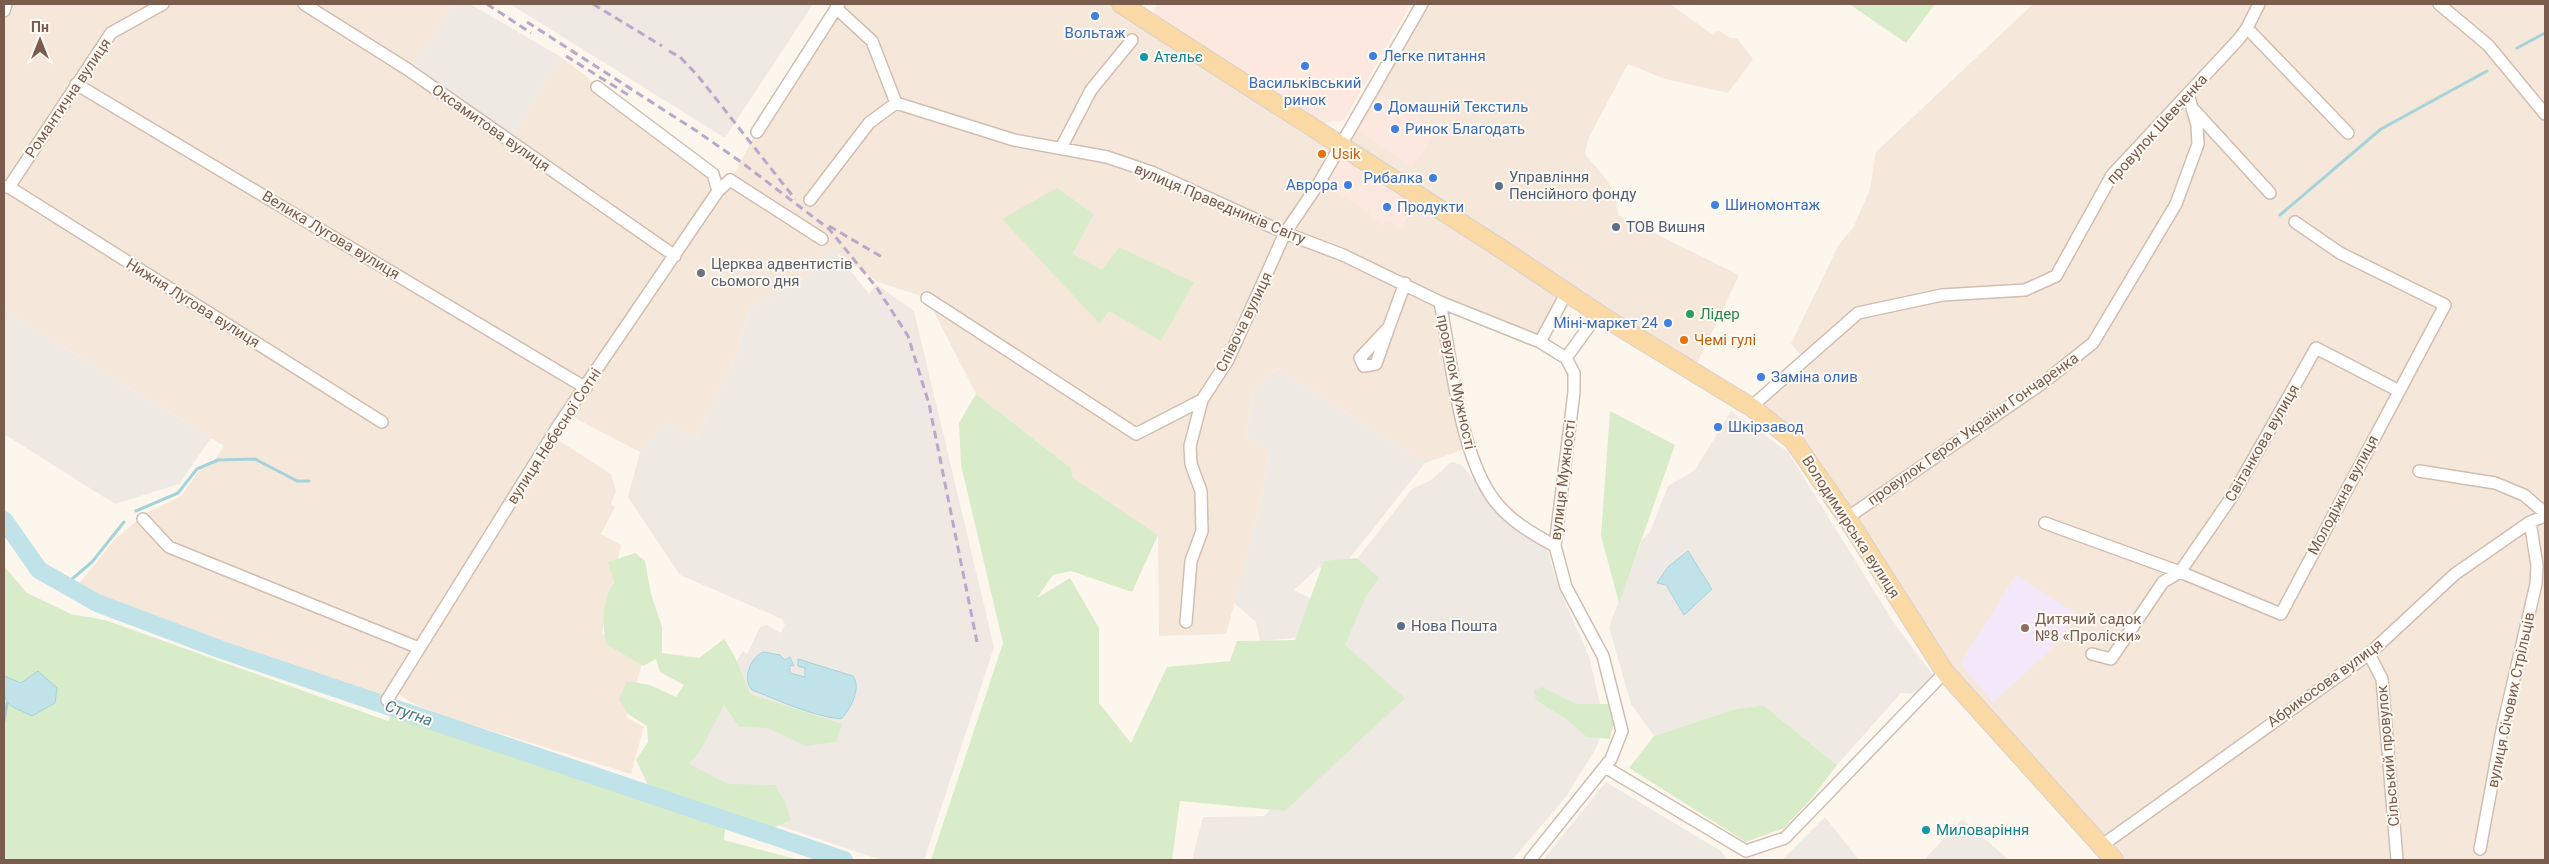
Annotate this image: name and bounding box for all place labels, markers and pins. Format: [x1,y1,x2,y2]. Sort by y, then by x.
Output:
marker: Вольтаж [1089,10,1101,22]
place label: Вольтаж [1065,24,1126,42]
place label: Легке питання [1383,47,1486,65]
place label: Ательє [1154,48,1203,66]
marker: Легке питання [1367,50,1379,62]
marker: Ательє [1138,51,1150,63]
marker: Васильківський ринок [1299,60,1311,72]
place label: Васильківський ринок [1249,74,1361,109]
place label: Домашній Текстиль [1388,98,1528,116]
marker: Домашній Текстиль [1372,101,1384,113]
place label: Ринок Благодать [1405,120,1525,138]
marker: Ринок Благодать [1389,123,1401,135]
place label: Usik [1332,145,1361,163]
marker: Usik [1316,148,1328,160]
place label: Управління Пенсійного фонду [1509,168,1636,203]
place label: Рибалка [1363,169,1423,187]
marker: Рибалка [1427,172,1439,184]
place label: Аврора [1286,176,1338,194]
marker: Аврора [1342,179,1354,191]
marker: Управління Пенсійного фонду [1493,180,1505,192]
place label: Шиномонтаж [1725,196,1821,214]
place label: Продукти [1397,198,1464,216]
marker: Шиномонтаж [1709,199,1721,211]
marker: Продукти [1381,201,1393,213]
place label: ТОВ Вишня [1626,218,1705,236]
marker: ТОВ Вишня [1610,221,1622,233]
place label: Церква адвентистів сьомого дня [711,255,852,290]
marker: Церква адвентистів сьомого дня [695,267,707,279]
place label: Лідер [1700,305,1740,323]
marker: Лідер [1684,308,1696,320]
place label: Міні-маркет 24 [1553,314,1659,332]
marker: Міні-маркет 24 [1662,317,1674,329]
place label: Чемі гулі [1694,331,1756,349]
marker: Чемі гулі [1678,334,1690,346]
place label: Заміна олив [1771,368,1858,386]
marker: Заміна олив [1755,371,1767,383]
place label: Шкірзавод [1728,418,1804,436]
marker: Шкірзавод [1712,421,1724,433]
place label: Дитячий садок №8 «Проліски» [2035,610,2141,645]
place label: Нова Пошта [1411,617,1497,635]
marker: Нова Пошта [1395,620,1407,632]
marker: Дитячий садок №8 «Проліски» [2019,622,2031,634]
place label: Миловаріння [1936,821,2029,839]
marker: Миловаріння [1920,824,1932,836]

